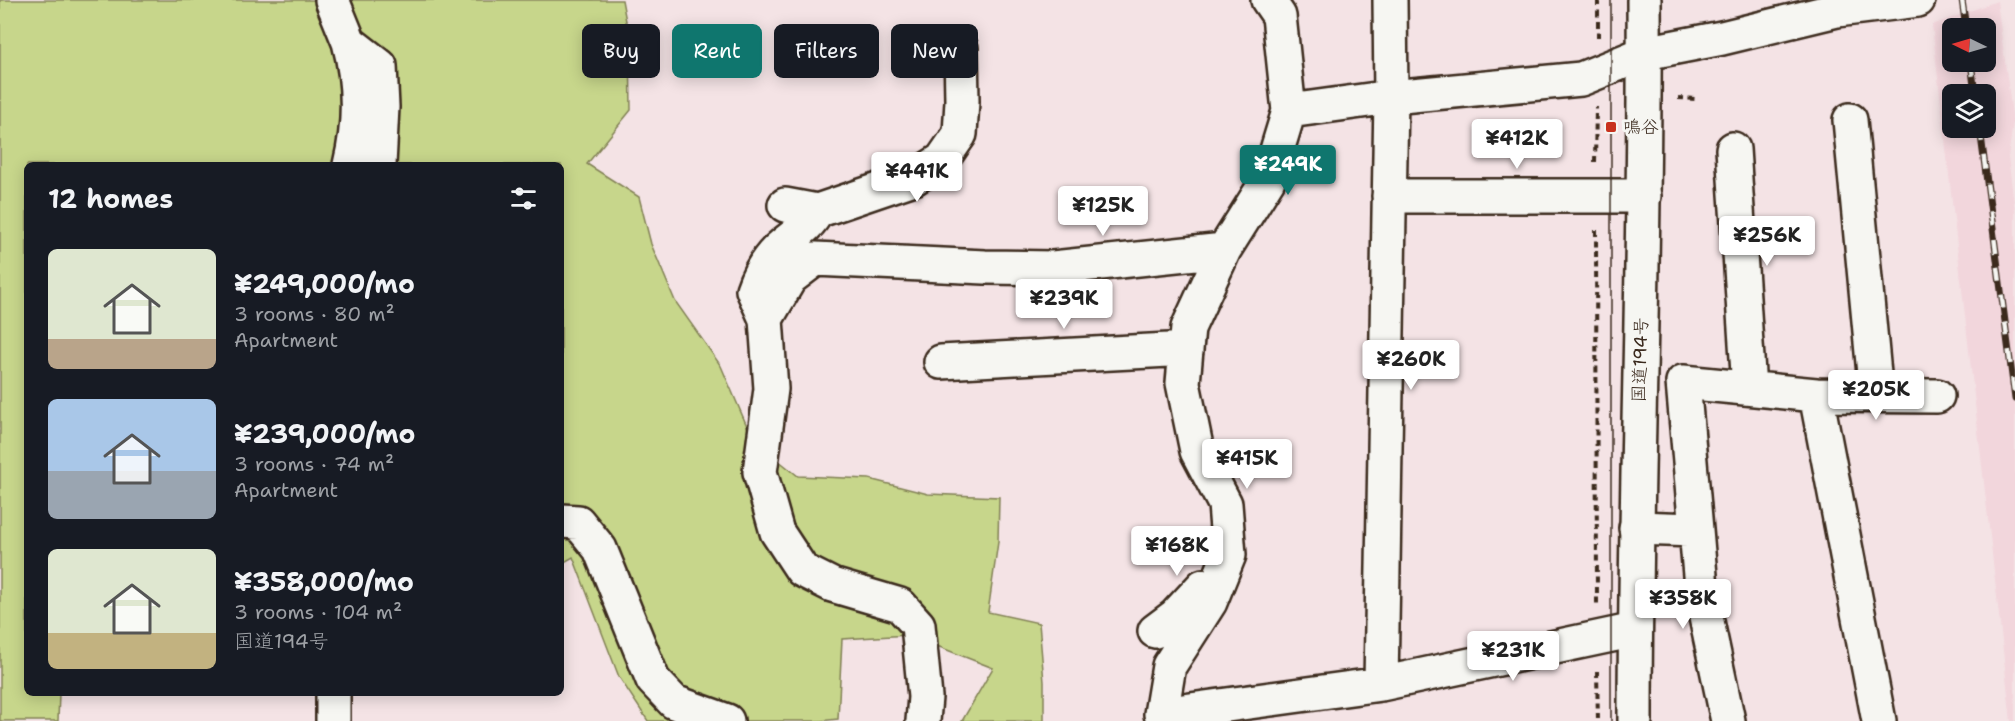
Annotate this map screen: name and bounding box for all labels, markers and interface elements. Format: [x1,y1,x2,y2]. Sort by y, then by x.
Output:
north arrow [1942,18,1996,72]
map controls [1942,18,1996,138]
chip: Buy [582,24,660,78]
chip: Rent [672,24,762,78]
chip: Filters [774,24,879,78]
chip: New [891,24,978,78]
button: layers [1942,84,1996,138]
place label: 鳴谷 [1623,115,1659,139]
pin: ¥412K [1475,119,1559,170]
marker: 鳴谷 [1604,120,1618,134]
text: ¥412K [1486,125,1548,151]
pin: ¥249K [1246,145,1330,196]
text: ¥249K [1254,151,1322,177]
pin: ¥441K [875,152,959,203]
text: ¥441K [885,158,949,184]
text: 12 homes [48,181,173,216]
icon: filters [507,182,540,215]
pin: ¥125K [1061,186,1145,237]
text: ¥125K [1072,192,1134,218]
pin: ¥256K [1725,216,1809,267]
text: ¥256K [1733,222,1801,248]
text: ¥249,000/mo [234,266,415,301]
icon: home [96,273,168,345]
pin: ¥239K [1022,279,1106,330]
text: ¥239K [1030,285,1098,311]
text: 3 rooms · 80 m² [234,301,395,327]
street label: 国道194号 [1627,317,1653,403]
text: Apartment [234,327,338,353]
pin: ¥260K [1369,340,1453,391]
text: ¥260K [1376,346,1446,372]
pin: ¥205K [1834,370,1918,421]
text: ¥205K [1842,376,1910,402]
text: ¥239,000/mo [234,416,416,451]
icon: home [96,423,168,495]
pin: ¥415K [1205,439,1289,490]
text: ¥415K [1216,445,1278,471]
text: 3 rooms · 74 m² [234,451,394,477]
text: Apartment [234,477,338,503]
pin: ¥168K [1135,526,1219,577]
text: ¥168K [1145,532,1209,558]
text: ¥358,000/mo [234,564,414,599]
icon: home [96,573,168,645]
pin: ¥358K [1641,579,1725,630]
text: ¥358K [1649,585,1717,611]
text: 3 rooms · 104 m² [234,599,402,625]
text: 国道194号 [234,628,329,654]
pin: ¥231K [1471,631,1555,682]
text: ¥231K [1481,637,1545,663]

